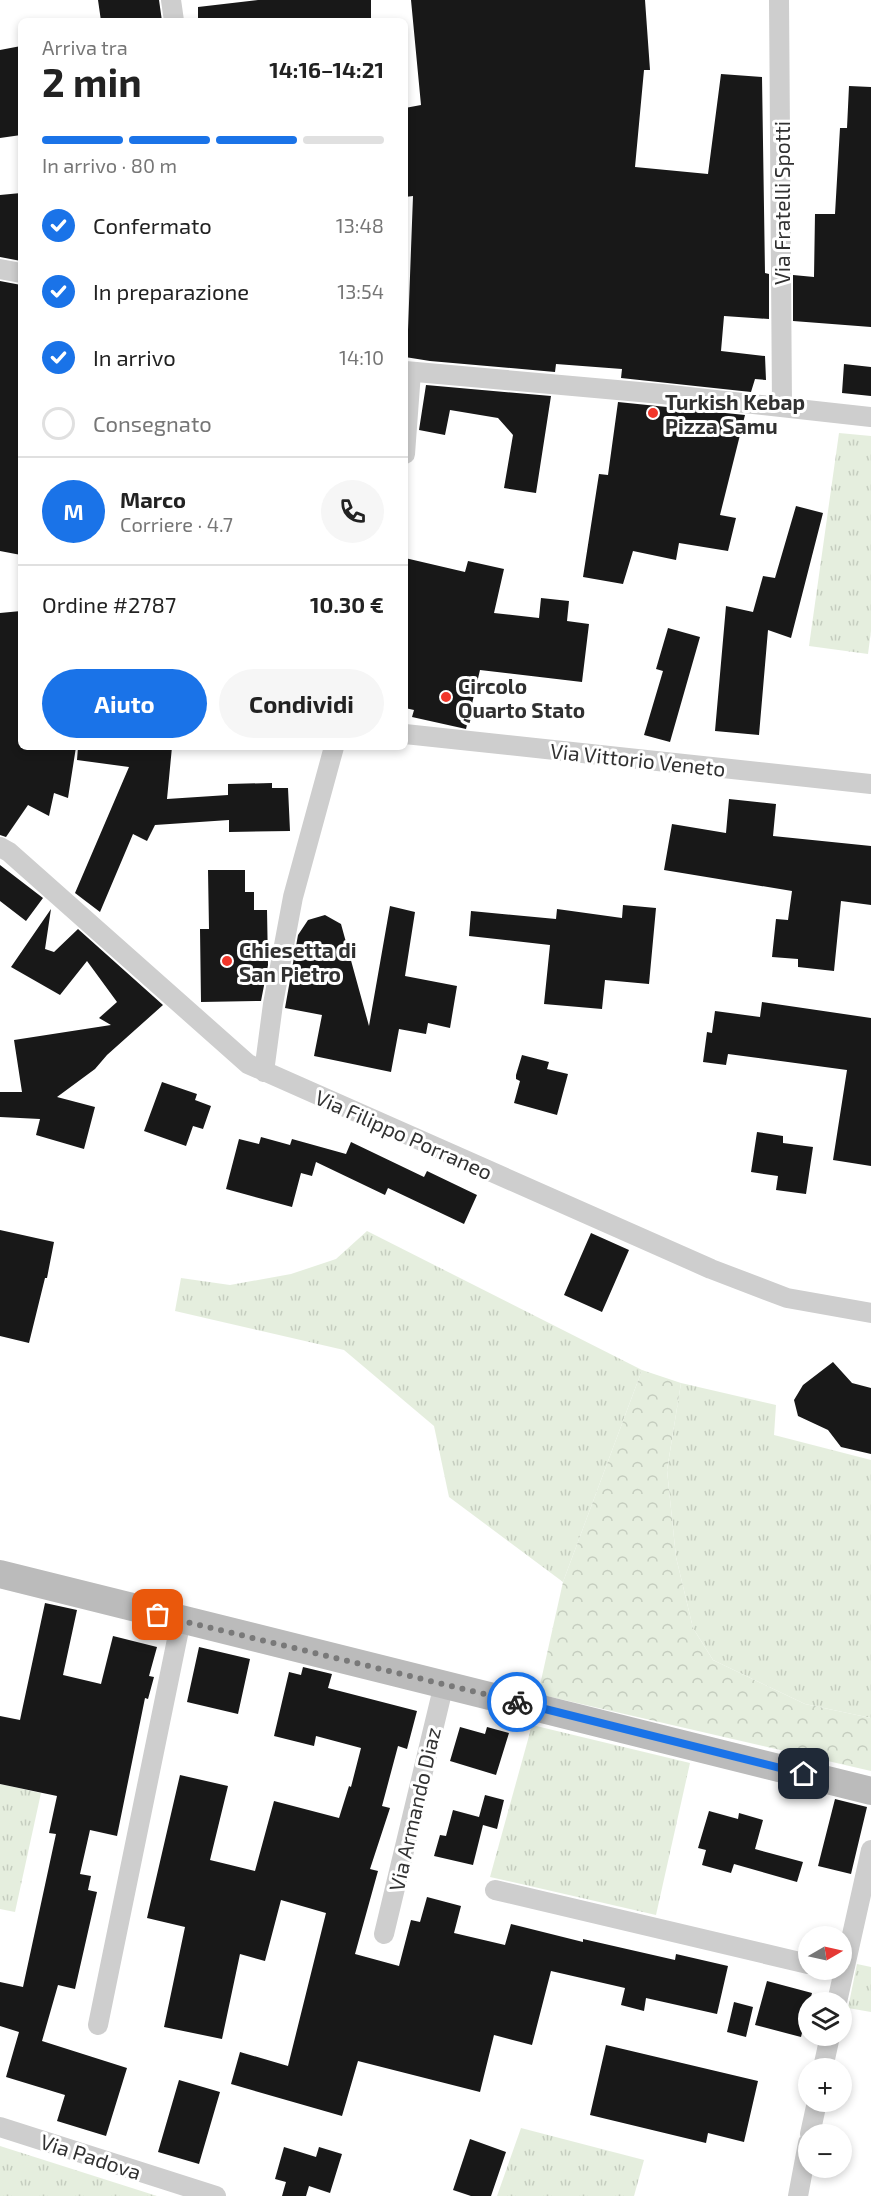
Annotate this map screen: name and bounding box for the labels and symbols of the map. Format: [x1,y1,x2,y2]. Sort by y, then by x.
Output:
street label: Via Fratelli Spotti [769,121,794,285]
place label: Turkish Kebap Pizza Samu [665,389,805,438]
marker: Turkish Kebap Pizza Samu [646,406,660,420]
place label: Circolo Quarto Stato [458,673,585,723]
marker: Circolo Quarto Stato [439,690,453,704]
street label: Via Vittorio Veneto [549,737,727,781]
place label: Chiesetta di San Pietro [239,937,357,986]
marker: Chiesetta di San Pietro [220,954,234,968]
street label: Via Filippo Porraneo [312,1084,496,1184]
pin [132,1589,183,1640]
courier [487,1672,547,1732]
street label: Via Armando Diaz [383,1725,445,1893]
pin [778,1748,829,1799]
north arrow [798,1926,852,1980]
street label: Via Padova [37,2128,145,2184]

